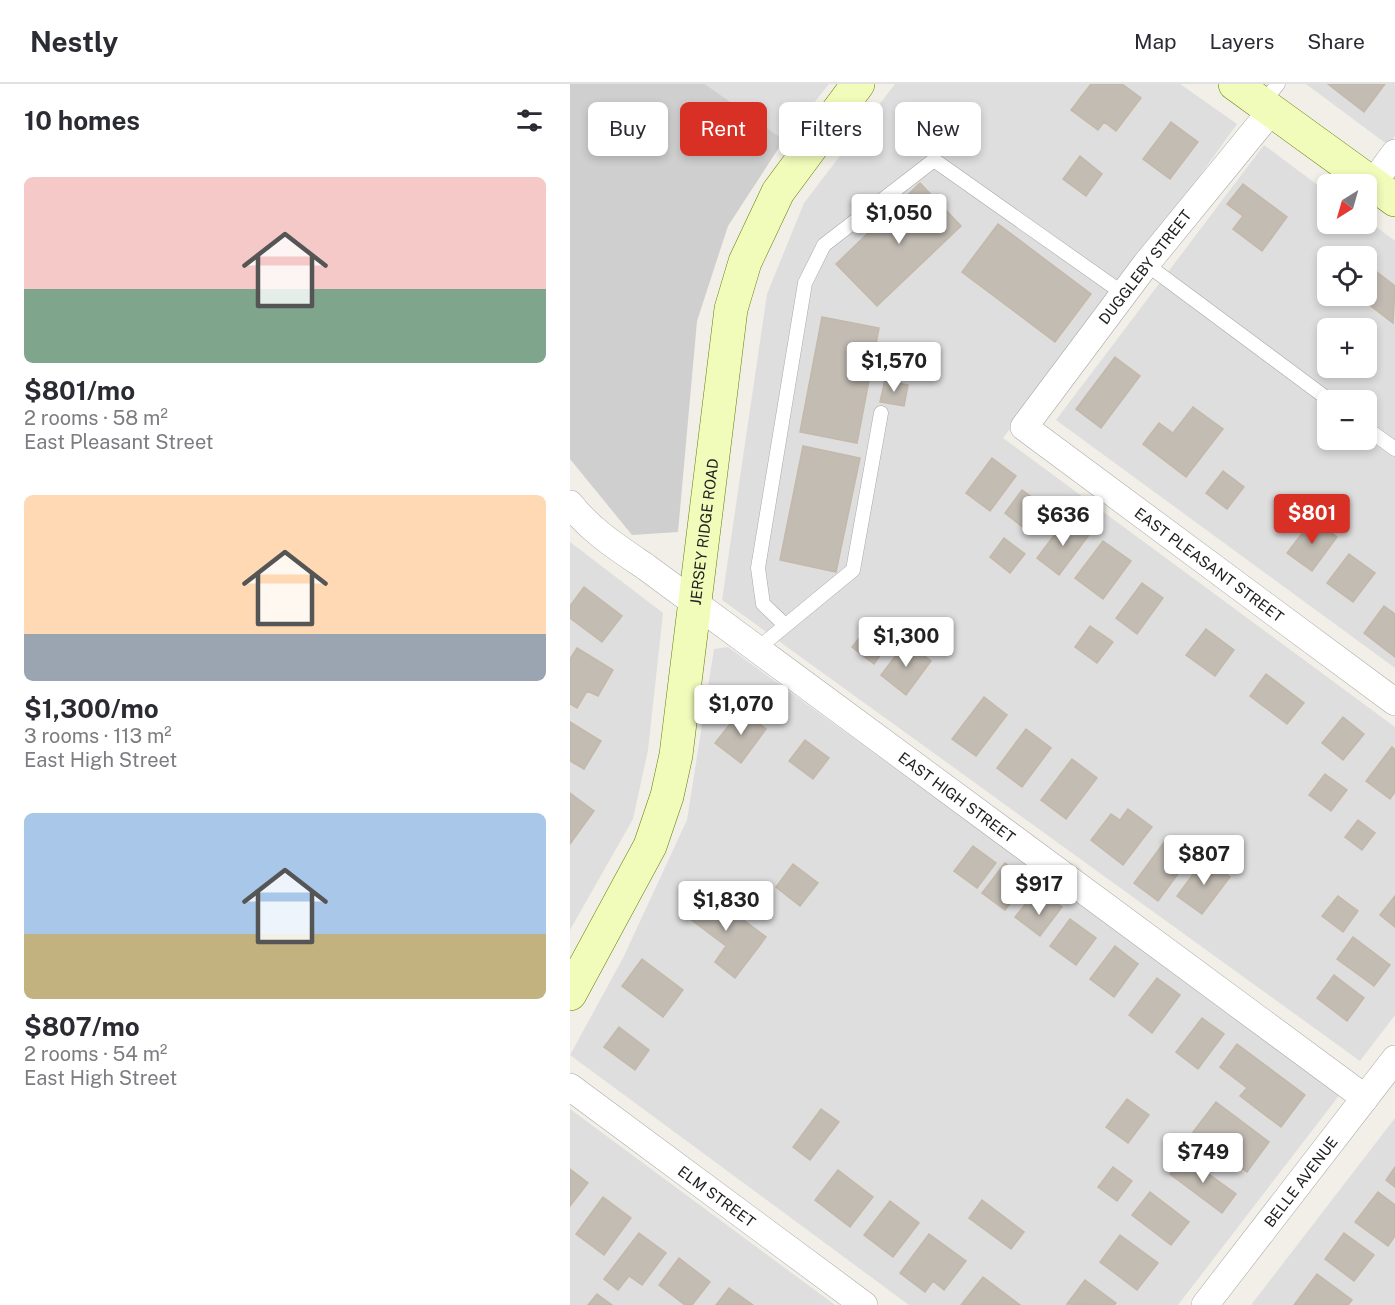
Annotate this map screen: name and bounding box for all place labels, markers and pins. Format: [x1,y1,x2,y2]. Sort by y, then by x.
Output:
pin: $1,050 [850,194,948,245]
pin: $1,570 [845,342,943,393]
pin: $801 [1276,494,1348,545]
pin: $636 [1027,496,1099,547]
pin: $1,300 [857,617,955,668]
pin: $1,070 [692,685,790,736]
pin: $807 [1168,835,1240,886]
pin: $917 [1003,865,1075,916]
pin: $1,830 [677,881,775,932]
pin: $749 [1167,1133,1239,1184]

